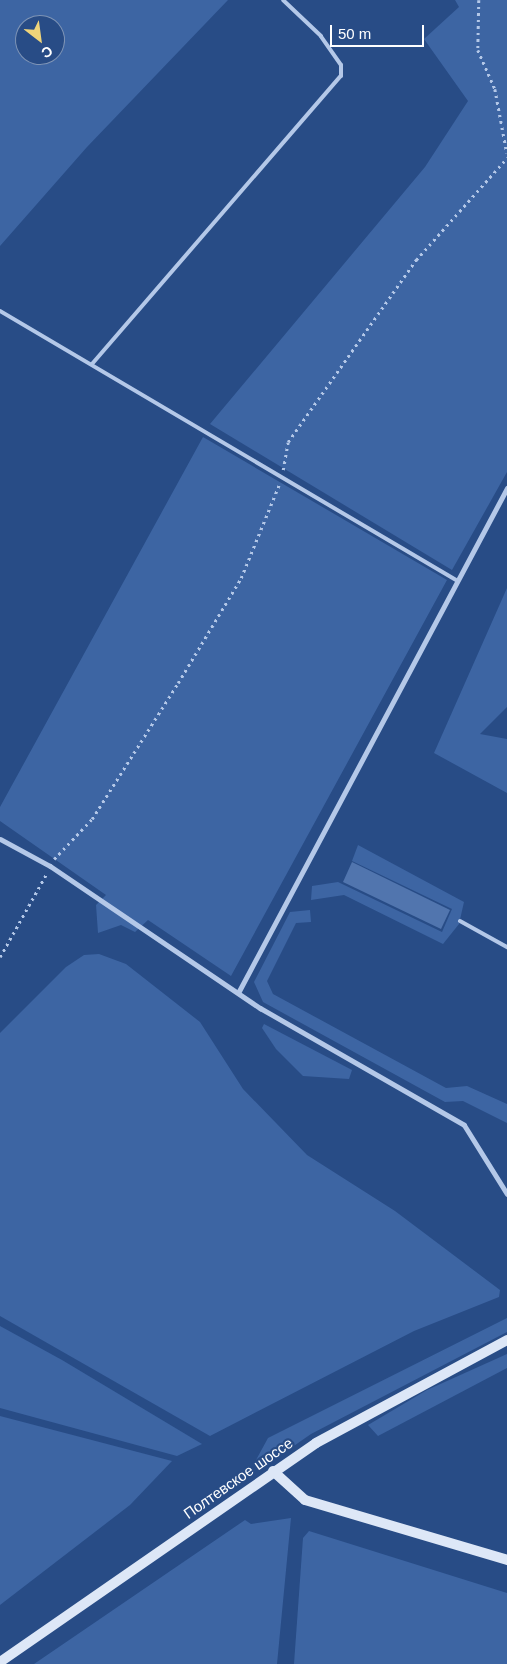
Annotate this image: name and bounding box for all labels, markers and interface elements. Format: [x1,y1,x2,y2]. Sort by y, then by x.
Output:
north arrow [15,15,65,65]
scale bar [332,15,426,47]
text: 50 m [338,25,371,42]
text: С [39,43,55,62]
street label: Полтевское шоссе [180,1434,296,1522]

